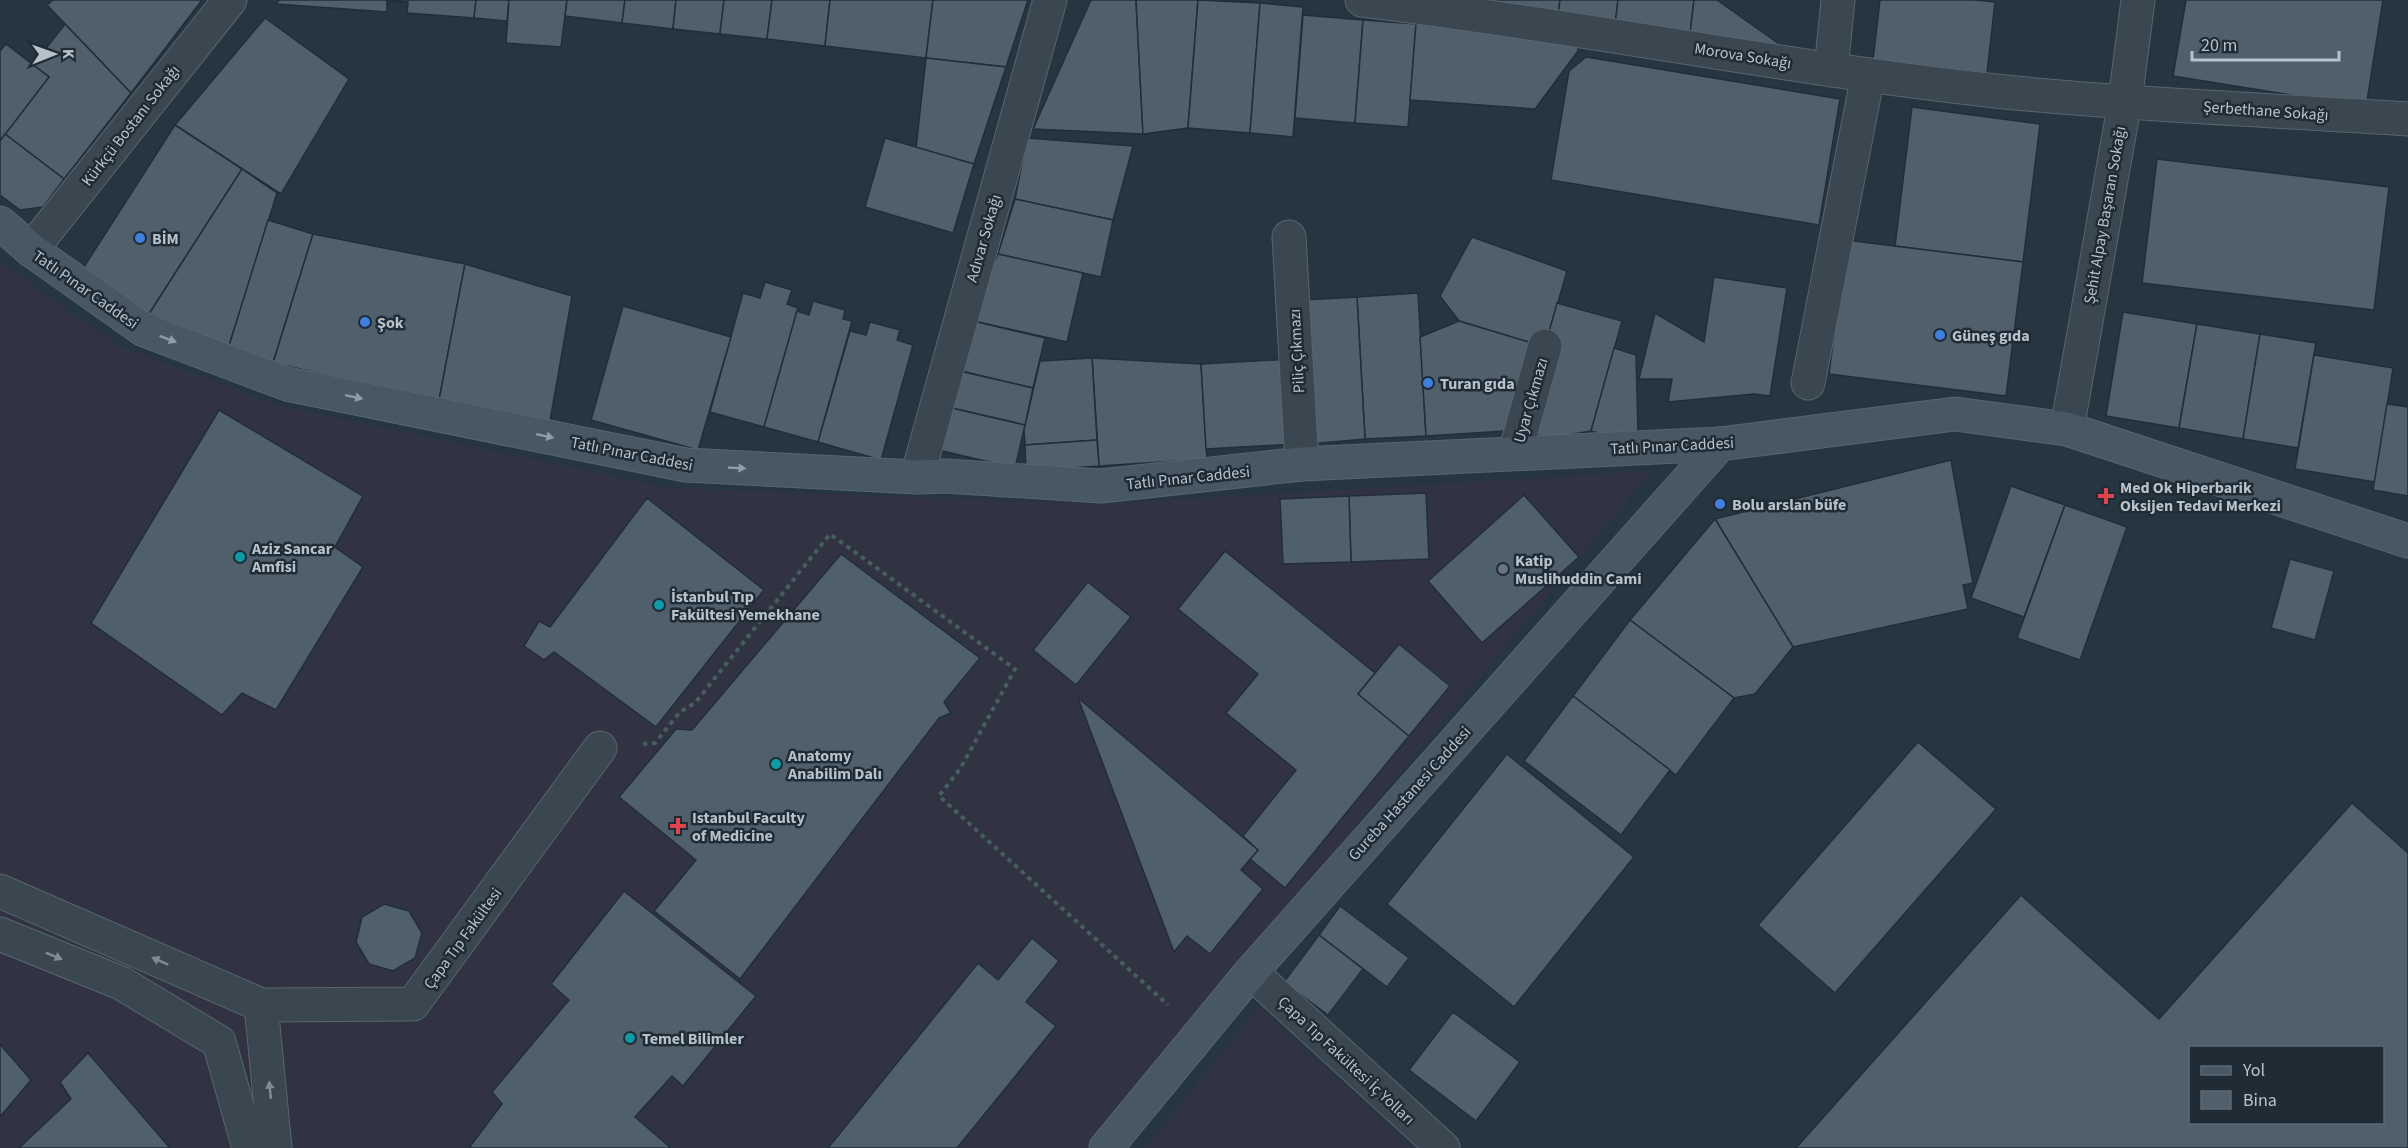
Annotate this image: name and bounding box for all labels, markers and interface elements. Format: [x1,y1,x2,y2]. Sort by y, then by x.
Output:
north arrow [24,24,84,84]
scale bar [2192,24,2339,62]
text: 20 m [2201,33,2237,58]
street label: Morova Sokağı [1693,37,1793,75]
text: K [57,49,79,59]
street label: Kürkçü Bostanı Sokağı [76,60,185,191]
street label: Şerbethane Sokağı [2202,96,2329,126]
street label: Şehit Alpay Başaran Sokağı [2078,124,2131,306]
street label: Adıvar Sokağı [961,192,1007,285]
place label: BİM [152,228,179,250]
marker: BİM [133,231,147,245]
street label: Tatlı Pınar Caddesi [28,245,143,334]
street label: Piliç Çıkmazı [1284,308,1310,394]
place label: Şok [377,312,404,334]
marker: Şok [358,315,372,329]
place label: Güneş gıda [1952,325,2030,347]
marker: Güneş gıda [1933,328,1947,342]
one-way arrow [159,335,177,345]
street label: Uyar Çıkmazı [1508,355,1554,445]
place label: Turan gıda [1440,373,1515,395]
marker: Turan gıda [1421,376,1435,390]
one-way arrow [344,393,363,403]
street label: Tatlı Pınar Caddesi [569,431,695,477]
one-way arrow [536,432,554,442]
street label: Tatlı Pınar Caddesi [1610,432,1735,460]
street label: Tatlı Pınar Caddesi [1125,461,1251,495]
one-way arrow [727,463,746,472]
place label: Med Ok Hiperbarik Oksijen Tedavi Merkezi [2120,477,2281,517]
marker: Med Ok Hiperbarik Oksijen Tedavi Merkezi [2097,487,2115,505]
place label: Bolu arslan büfe [1732,494,1846,516]
marker: Bolu arslan büfe [1713,497,1727,511]
place label: Aziz Sancar Amfisi [251,538,333,578]
marker: Aziz Sancar Amfisi [233,550,247,564]
place label: Katip Muslihuddin Cami [1515,550,1642,590]
marker: Katip Muslihuddin Cami [1496,562,1510,576]
place label: İstanbul Tıp Fakültesi Yemekhane [671,586,820,626]
marker: İstanbul Tıp Fakültesi Yemekhane [652,598,666,612]
street label: Gureba Hastanesi Caddesi [1343,722,1476,866]
place label: Anatomy Anabilim Dalı [787,745,882,785]
marker: Anatomy Anabilim Dalı [769,757,783,771]
place label: Istanbul Faculty of Medicine [692,807,805,847]
marker: Istanbul Faculty of Medicine [669,817,687,835]
street label: Çapa Tıp Fakültesi [418,883,507,994]
one-way arrow [45,952,63,961]
one-way arrow [151,956,169,966]
street label: Çapa Tıp Fakültesi İç Yolları [1273,991,1420,1130]
place label: Temel Bilimler [642,1028,744,1050]
marker: Temel Bilimler [623,1031,637,1045]
legend [2189,1046,2384,1124]
text: Yol [2242,1058,2265,1083]
one-way arrow [265,1080,274,1099]
text: Bina [2243,1088,2277,1113]

